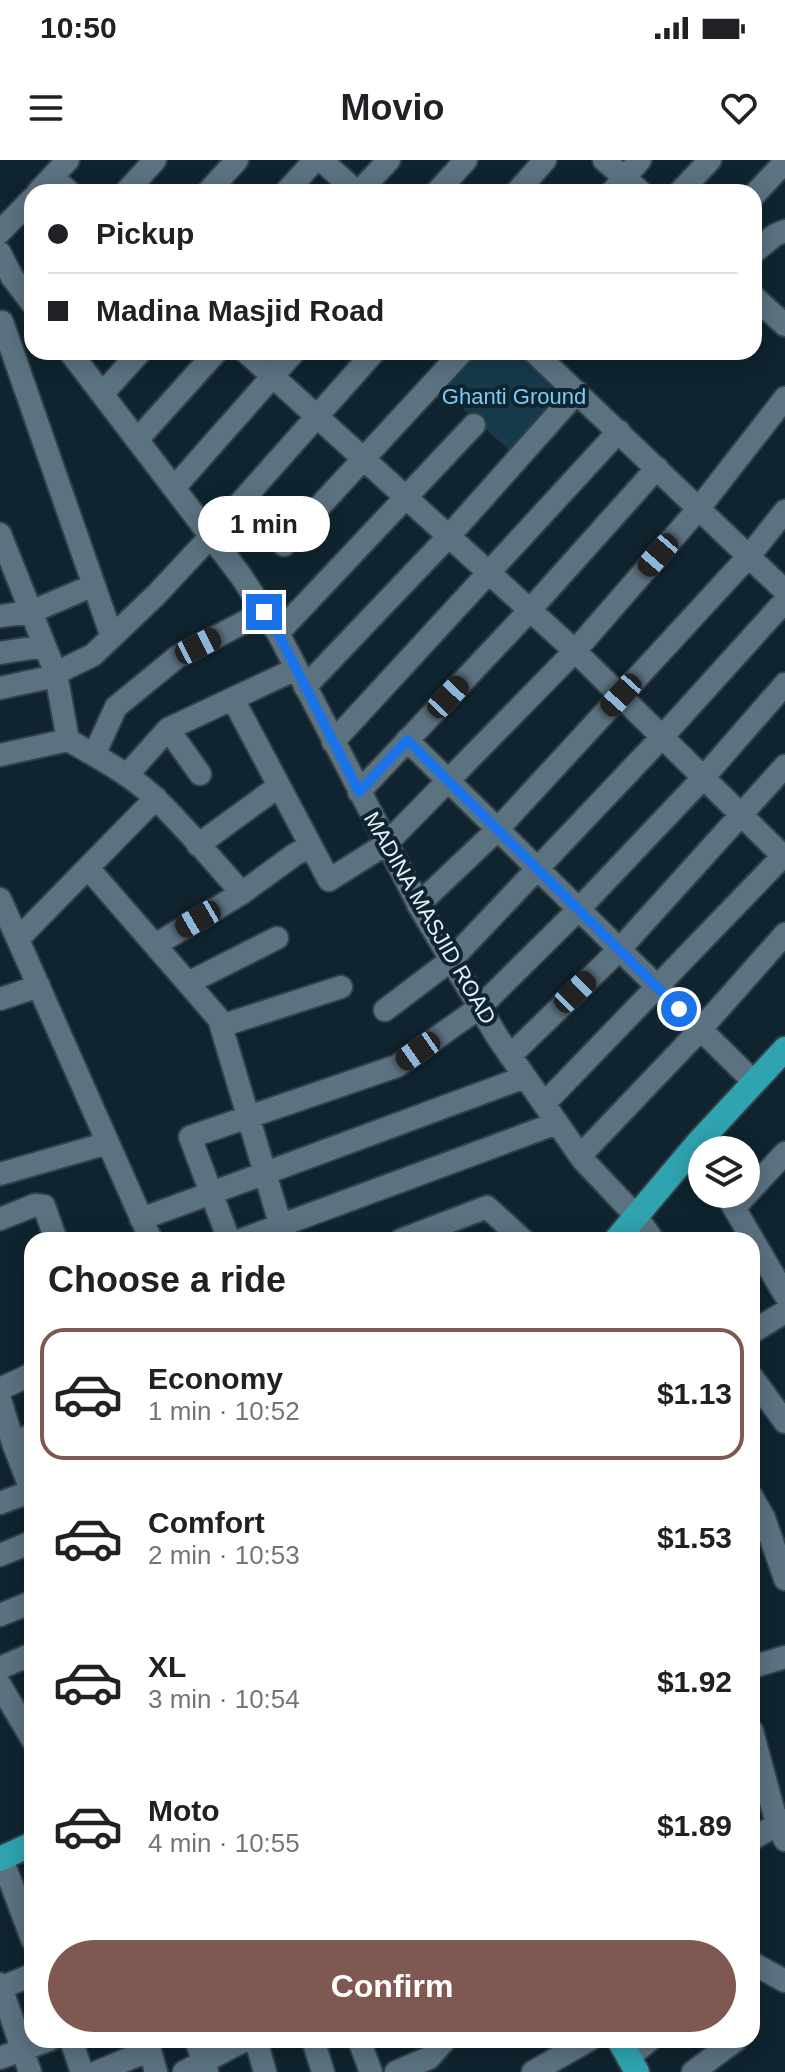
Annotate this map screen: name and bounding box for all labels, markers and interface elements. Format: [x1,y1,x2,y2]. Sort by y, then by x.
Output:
text: 10:50 [40,11,117,44]
icon: menu [24,86,68,130]
icon: heart [717,86,761,130]
text: Movio [341,87,445,128]
text: Pickup [96,217,194,250]
text: Madina Masjid Road [96,294,384,327]
park label: Ghanti Ground [442,384,586,409]
callout: 1 min [198,496,330,552]
text: 1 min [230,509,298,539]
car [633,529,683,581]
route end [246,594,282,630]
car [171,624,225,668]
car [596,669,646,721]
car [423,671,473,723]
street label: MADINA MASJID ROAD [359,807,501,1029]
car [171,897,225,941]
car [549,967,601,1017]
route start [661,991,697,1027]
car [391,1027,445,1075]
map controls [688,1136,760,1208]
button: layers [688,1136,760,1208]
text: Choose a ride [48,1259,286,1300]
icon: car [52,1358,124,1430]
text: Economy [148,1362,283,1395]
text: $1.13 [657,1377,732,1410]
text: 1 min · 10:52 [148,1396,300,1426]
icon: car [52,1502,124,1574]
text: Comfort [148,1506,265,1539]
text: $1.53 [657,1521,732,1554]
text: 2 min · 10:53 [148,1540,300,1570]
icon: car [52,1646,124,1718]
text: XL [148,1650,186,1683]
text: $1.92 [657,1665,732,1698]
text: 3 min · 10:54 [148,1684,300,1714]
icon: car [52,1790,124,1862]
text: Moto [148,1794,220,1827]
text: $1.89 [657,1809,732,1842]
text: 4 min · 10:55 [148,1828,300,1858]
button: Confirm [48,1940,736,2032]

